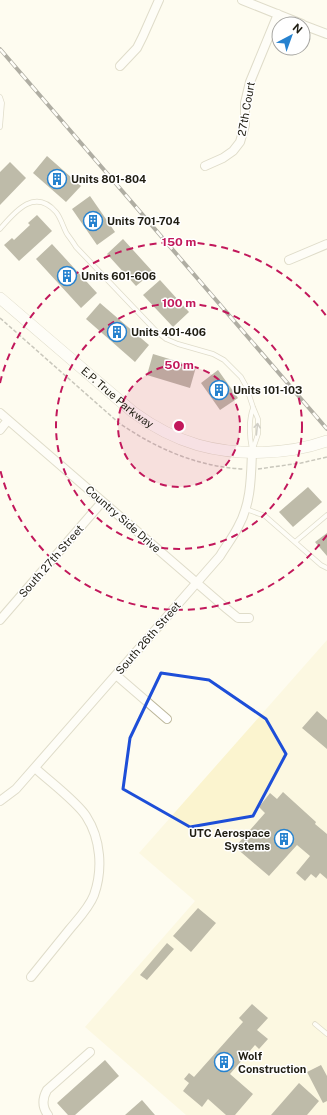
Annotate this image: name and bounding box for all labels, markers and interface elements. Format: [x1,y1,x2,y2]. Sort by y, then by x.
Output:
north arrow [271,16,311,56]
text: N [290,21,305,36]
street label: 27th Court [235,81,257,137]
building icon: Units 801-804 [46,168,68,190]
place label: Units 801-804 [71,173,146,185]
building icon: Units 701-704 [82,210,104,232]
place label: Units 701-704 [107,215,180,227]
text: 150 m [162,235,196,249]
building icon: Units 601-606 [56,265,78,287]
place label: Units 601-606 [81,270,156,282]
text: 100 m [162,296,196,310]
building icon: Units 401-406 [106,321,128,343]
place label: Units 401-406 [131,326,206,338]
text: 50 m [164,358,194,372]
street label: E.P. True Parkway [79,364,156,430]
building icon: Units 101-103 [208,379,230,401]
place label: Units 101-103 [233,384,302,396]
centre of rings [172,419,186,433]
one-way arrow [254,423,261,436]
street label: Country Side Drive [83,483,163,555]
street label: South 27th Street [16,522,86,600]
street label: South 26th Street [113,599,183,677]
place label: UTC Aerospace Systems [189,827,270,852]
building icon: UTC Aerospace Systems [273,828,295,850]
place label: Wolf Construction [238,1050,306,1075]
building icon: Wolf Construction [213,1051,235,1073]

